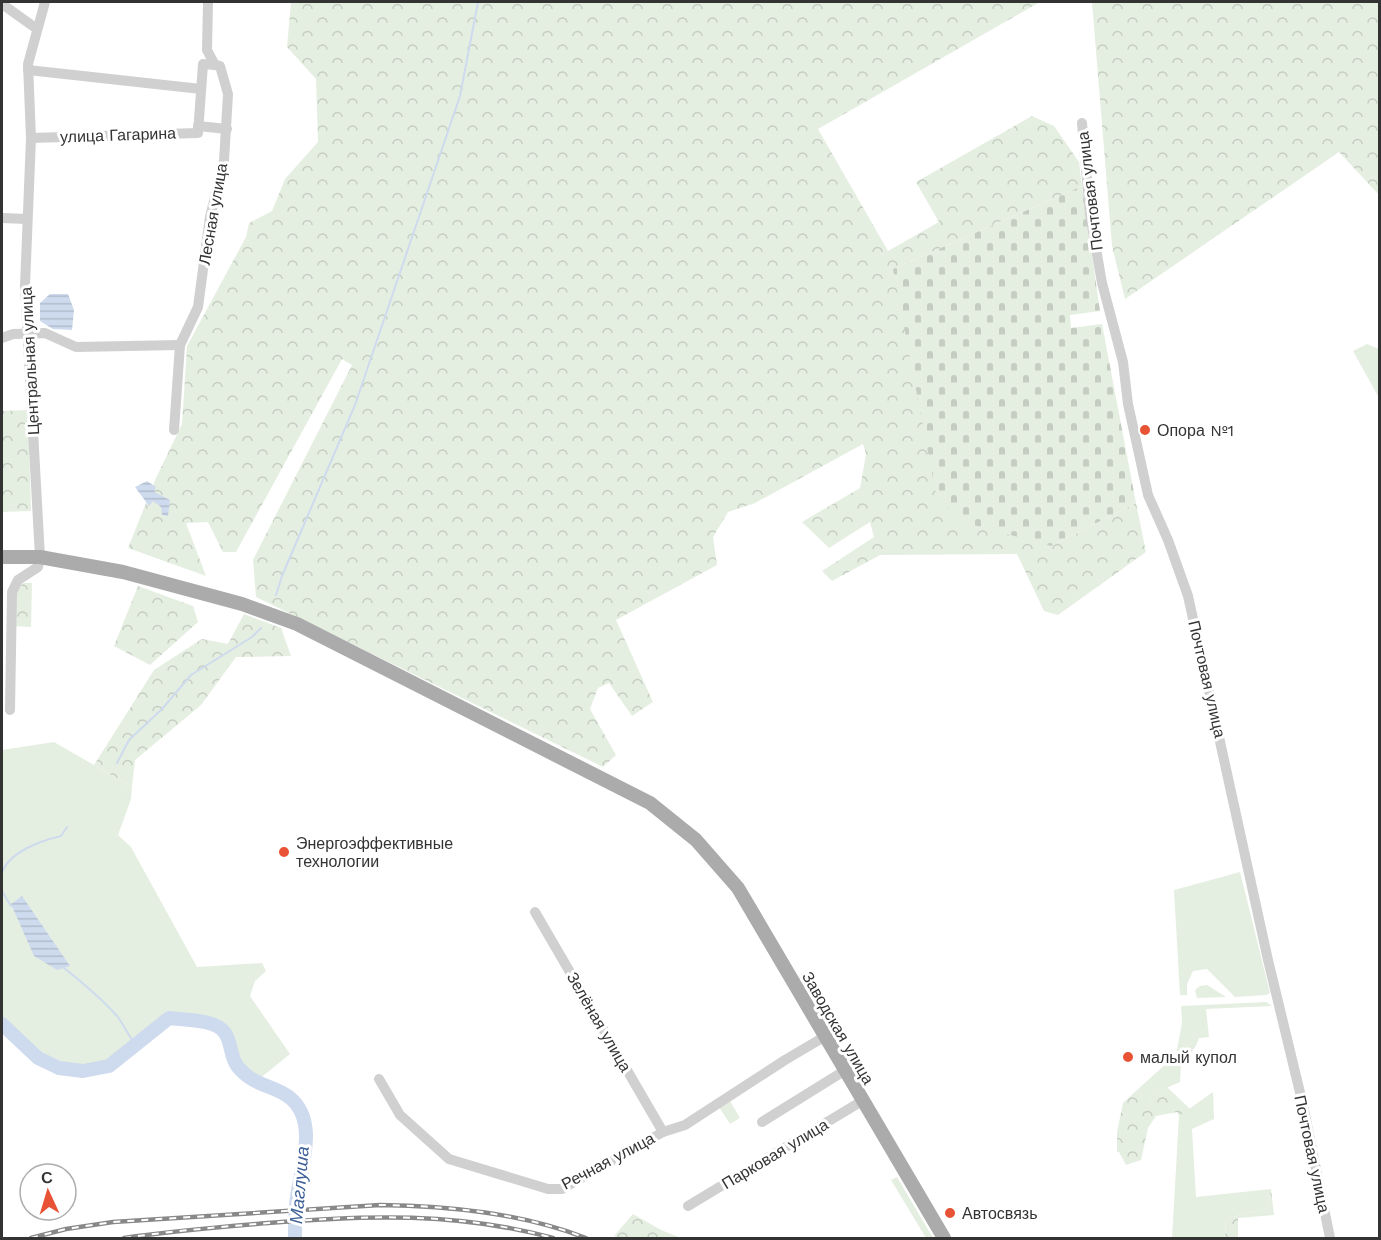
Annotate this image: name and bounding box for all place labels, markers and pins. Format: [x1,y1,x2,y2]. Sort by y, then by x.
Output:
place label: Опора №1 [1157,421,1234,440]
marker: Опора №1 [1138,423,1152,437]
place label: Энергоэффективные технологии [296,834,453,871]
marker: Энергоэффективные технологии [277,845,291,859]
place label: малый купол [1140,1048,1237,1067]
marker: малый купол [1121,1050,1135,1064]
place label: Автосвязь [962,1204,1038,1223]
marker: Автосвязь [943,1206,957,1220]

